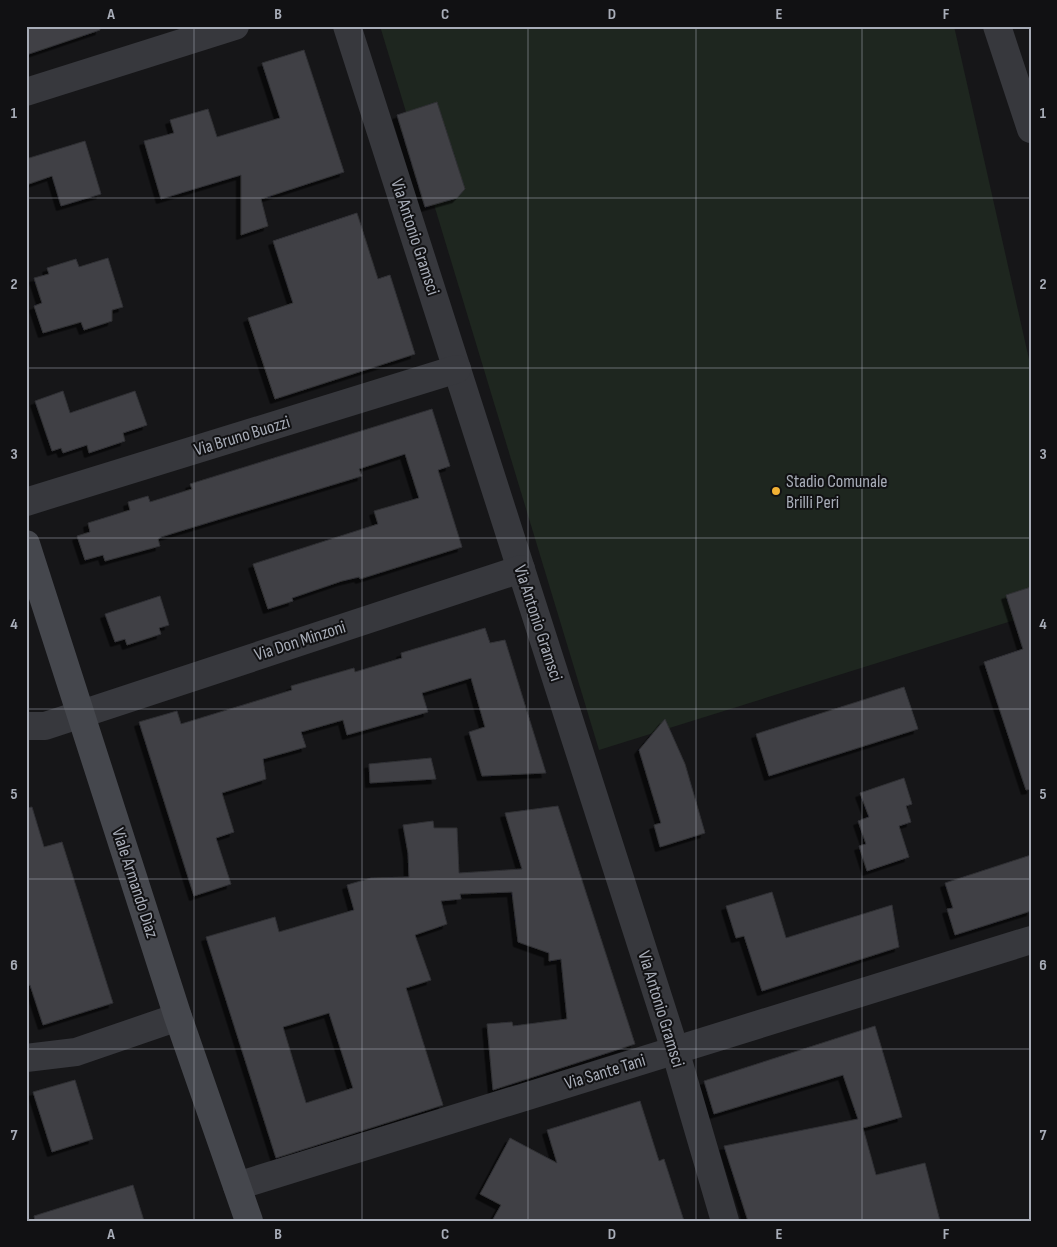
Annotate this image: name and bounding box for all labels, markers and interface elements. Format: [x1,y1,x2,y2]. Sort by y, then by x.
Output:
text: A [106,5,115,24]
text: B [274,5,282,24]
text: C [441,5,449,24]
text: D [608,5,616,24]
text: E [776,5,783,24]
text: F [943,5,950,24]
text: 1 [11,104,18,123]
text: 1 [1040,104,1047,123]
street label: Via Antonio Gramsci [386,176,444,298]
text: 2 [10,275,18,294]
text: 2 [1039,275,1047,294]
street label: Via Bruno Buozzi [192,411,292,461]
text: 3 [10,445,18,464]
text: 3 [1039,445,1047,464]
place label: Stadio Comunale Brilli Peri [786,471,888,513]
marker: Stadio Comunale Brilli Peri [770,485,782,497]
street label: Via Antonio Gramsci [509,562,567,684]
text: 4 [10,615,18,634]
text: 4 [1039,615,1047,634]
street label: Via Don Minzoni [252,616,348,666]
text: 5 [10,785,18,804]
text: 5 [1039,785,1047,804]
street label: Viale Armando Diaz [107,825,163,941]
street label: Via Antonio Gramsci [633,948,689,1070]
text: 6 [10,956,18,975]
text: 6 [1039,956,1047,975]
street label: Via Sante Tani [562,1050,648,1094]
text: 7 [11,1126,18,1145]
text: 7 [1040,1126,1047,1145]
text: A [106,1225,115,1244]
text: B [274,1225,282,1244]
text: C [441,1225,449,1244]
text: D [608,1225,616,1244]
text: E [776,1225,783,1244]
text: F [943,1225,950,1244]

